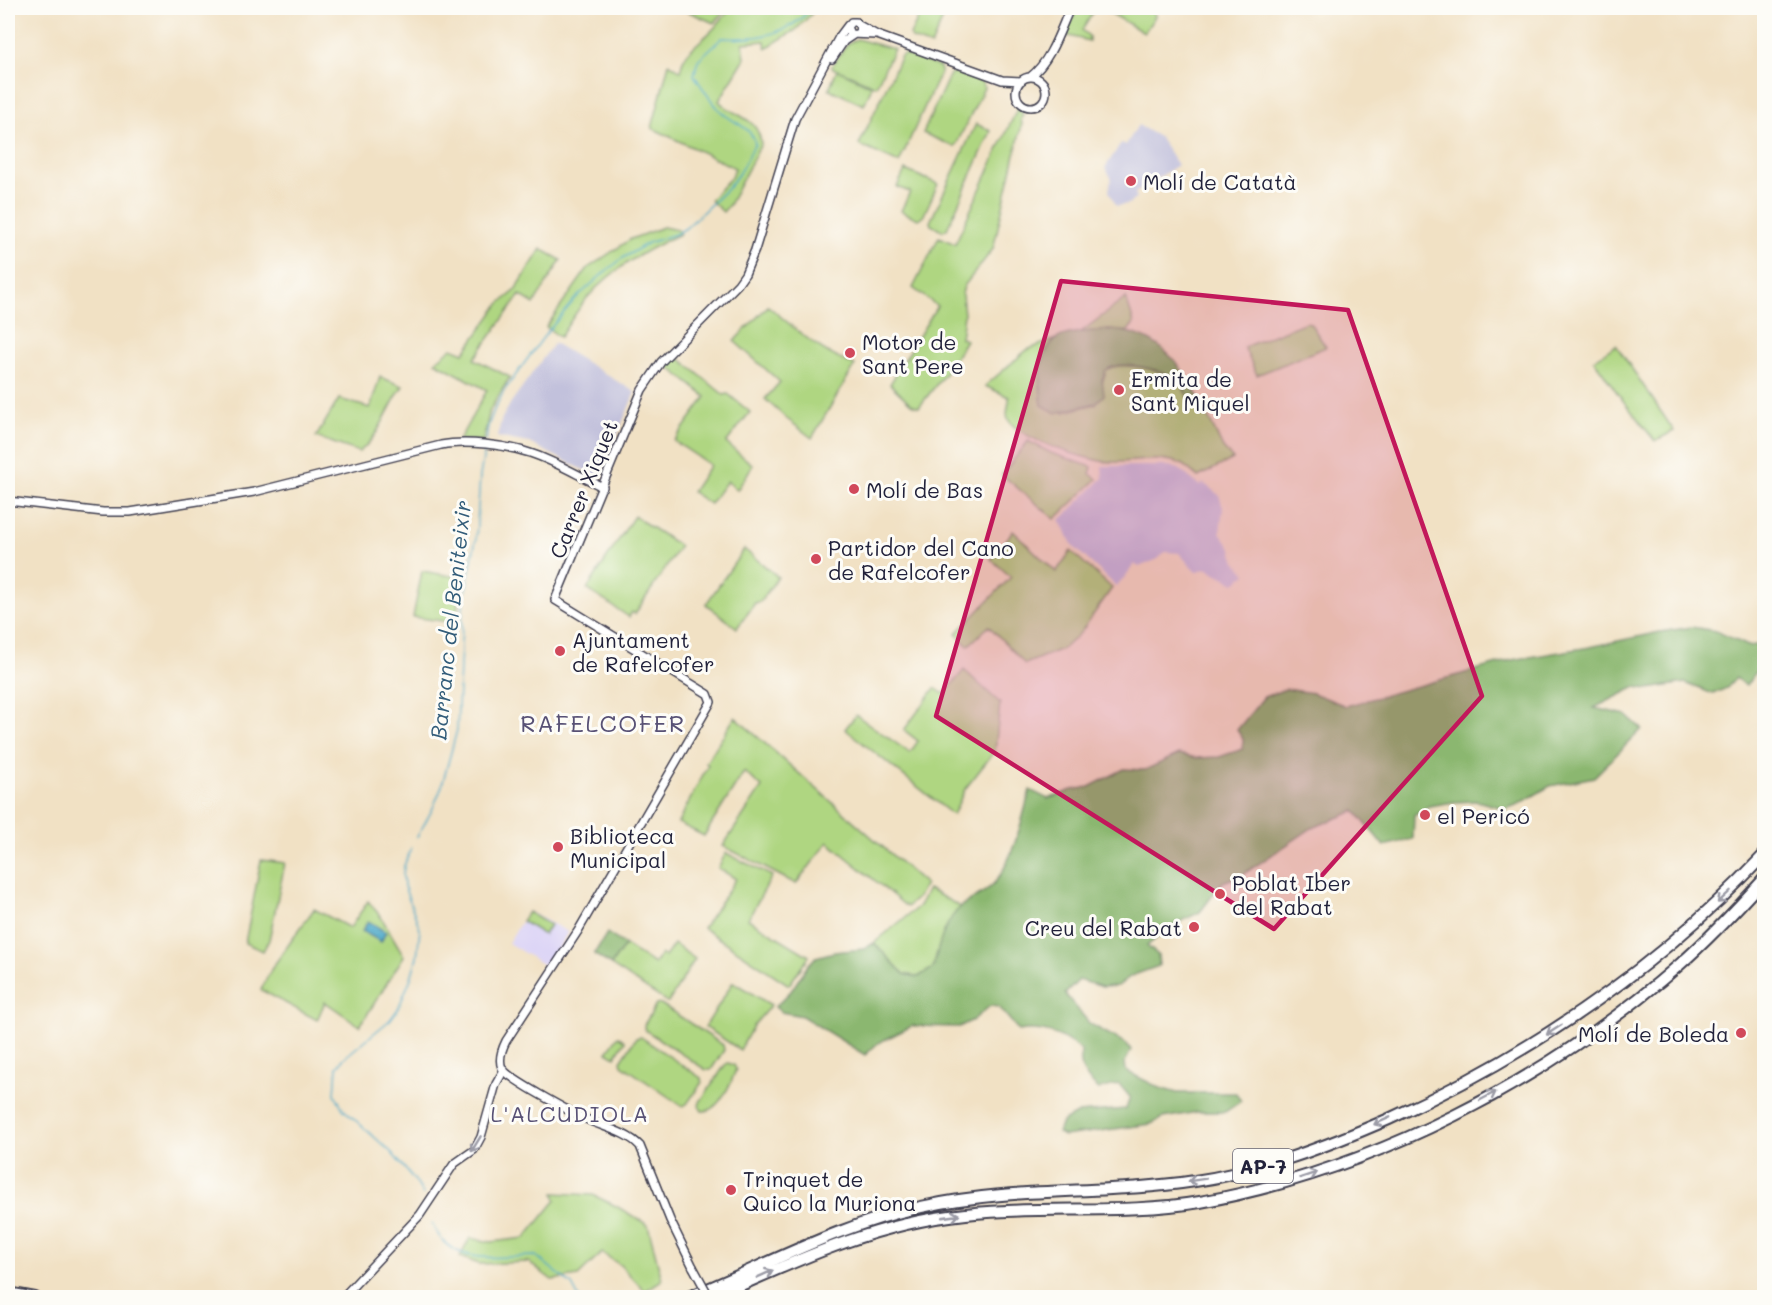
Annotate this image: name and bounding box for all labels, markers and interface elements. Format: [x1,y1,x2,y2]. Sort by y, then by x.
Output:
place label: Molí de Catatà [1143,168,1297,195]
marker: Molí de Catatà [1124,174,1138,188]
place label: Motor de Sant Pere [862,328,964,379]
marker: Motor de Sant Pere [843,346,857,360]
place label: Ermita de Sant Miquel [1131,365,1250,416]
marker: Ermita de Sant Miquel [1112,383,1126,397]
street label: Carrer Xiquet [543,416,623,562]
place label: Molí de Bas [866,476,983,503]
marker: Molí de Bas [847,482,861,496]
water label: Barranc del Beniteixir [423,499,477,741]
place label: Partidor del Cano de Rafelcofer [828,534,1014,585]
marker: Partidor del Cano de Rafelcofer [809,552,823,566]
place label: Ajuntament de Rafelcofer [572,626,715,677]
marker: Ajuntament de Rafelcofer [553,644,567,658]
district label: RAFELCOFER [520,707,686,738]
place label: el Pericó [1437,802,1530,829]
marker: el Pericó [1418,808,1432,822]
place label: Biblioteca Municipal [570,822,675,873]
marker: Biblioteca Municipal [551,840,565,854]
place label: Poblat Iber del Rabat [1232,869,1351,920]
marker: Poblat Iber del Rabat [1213,887,1227,901]
one-way arrow [1716,890,1731,904]
place label: Creu del Rabat [1025,914,1182,941]
marker: Creu del Rabat [1187,920,1201,934]
place label: Molí de Boleda [1578,1020,1729,1047]
one-way arrow [1546,1024,1563,1036]
marker: Molí de Boleda [1734,1026,1748,1040]
one-way arrow [1478,1090,1496,1101]
district label: L'ALCUDIOLA [490,1099,650,1128]
one-way arrow [1374,1116,1392,1128]
one-way arrow [470,1135,482,1152]
road number: AP-7 [1233,1149,1293,1183]
place label: Trinquet de Quico la Muriona [743,1165,916,1216]
one-way arrow [1300,1168,1318,1179]
one-way arrow [1188,1175,1207,1186]
marker: Trinquet de Quico la Muriona [724,1183,738,1197]
one-way arrow [940,1210,960,1221]
one-way arrow [756,1268,774,1279]

